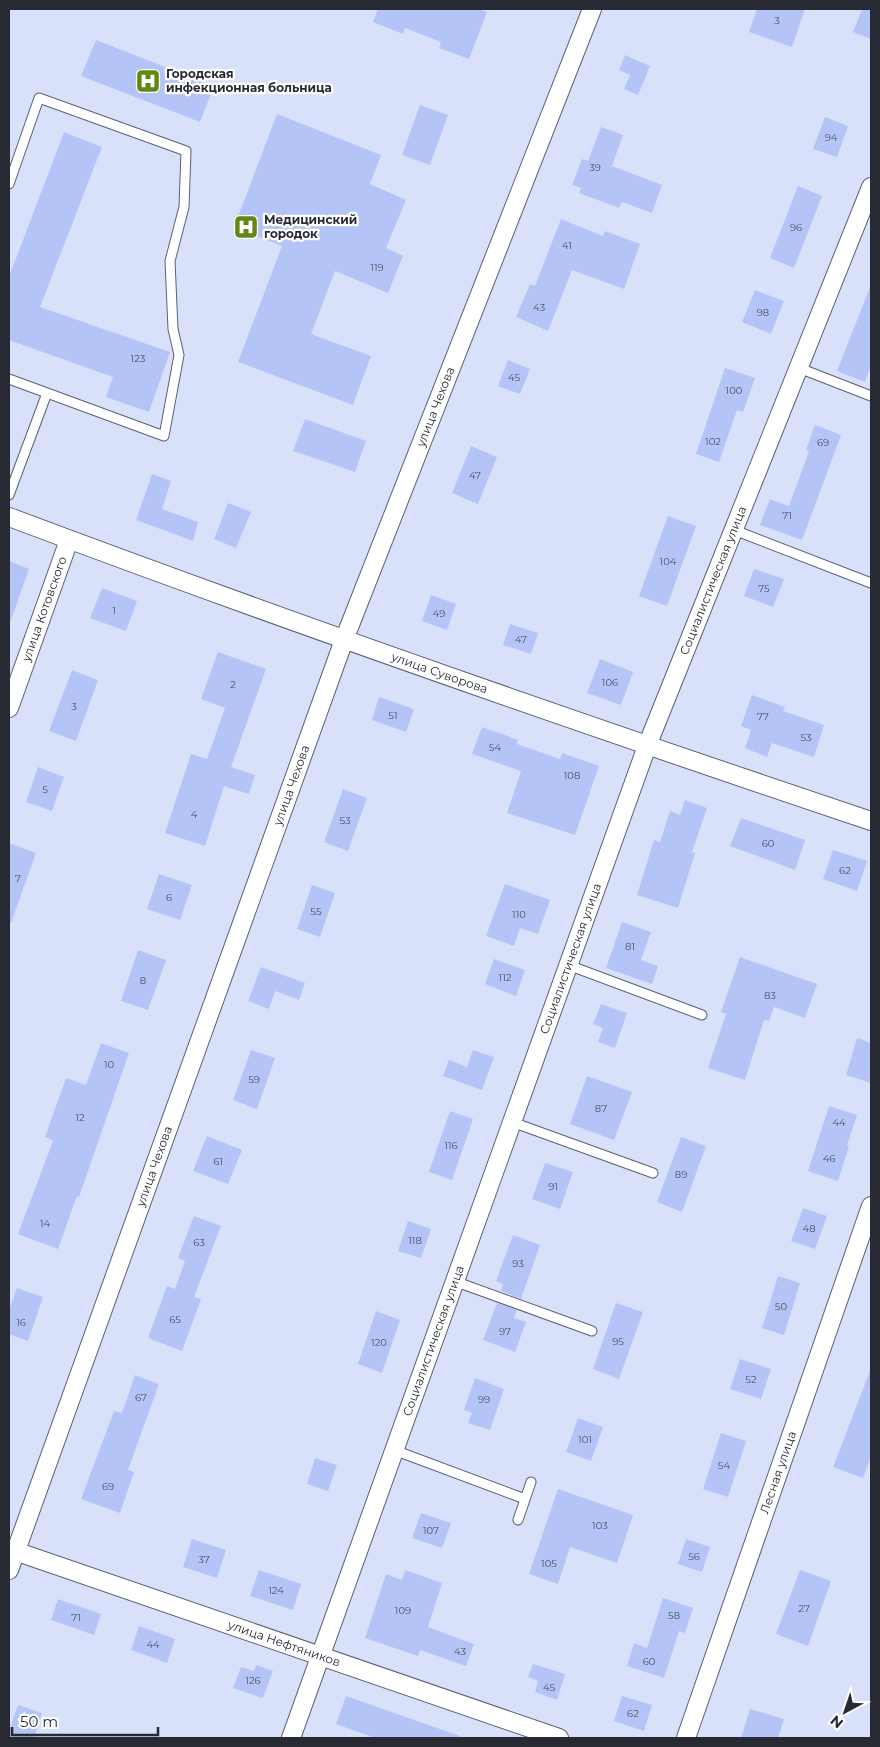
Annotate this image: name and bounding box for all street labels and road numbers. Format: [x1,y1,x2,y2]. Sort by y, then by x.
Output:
street label: улица Чехова [412,365,458,450]
street label: Социалистическая улица [676,504,749,657]
street label: улица Котовского [18,554,70,665]
street label: улица Суворова [389,648,490,696]
street label: улица Чехова [269,743,313,828]
street label: Социалистическая улица [536,881,604,1036]
street label: улица Чехова [132,1124,175,1209]
street label: Социалистическая улица [399,1263,467,1418]
street label: Лесная улица [757,1429,799,1516]
street label: улица Нефтяников [225,1616,343,1669]

